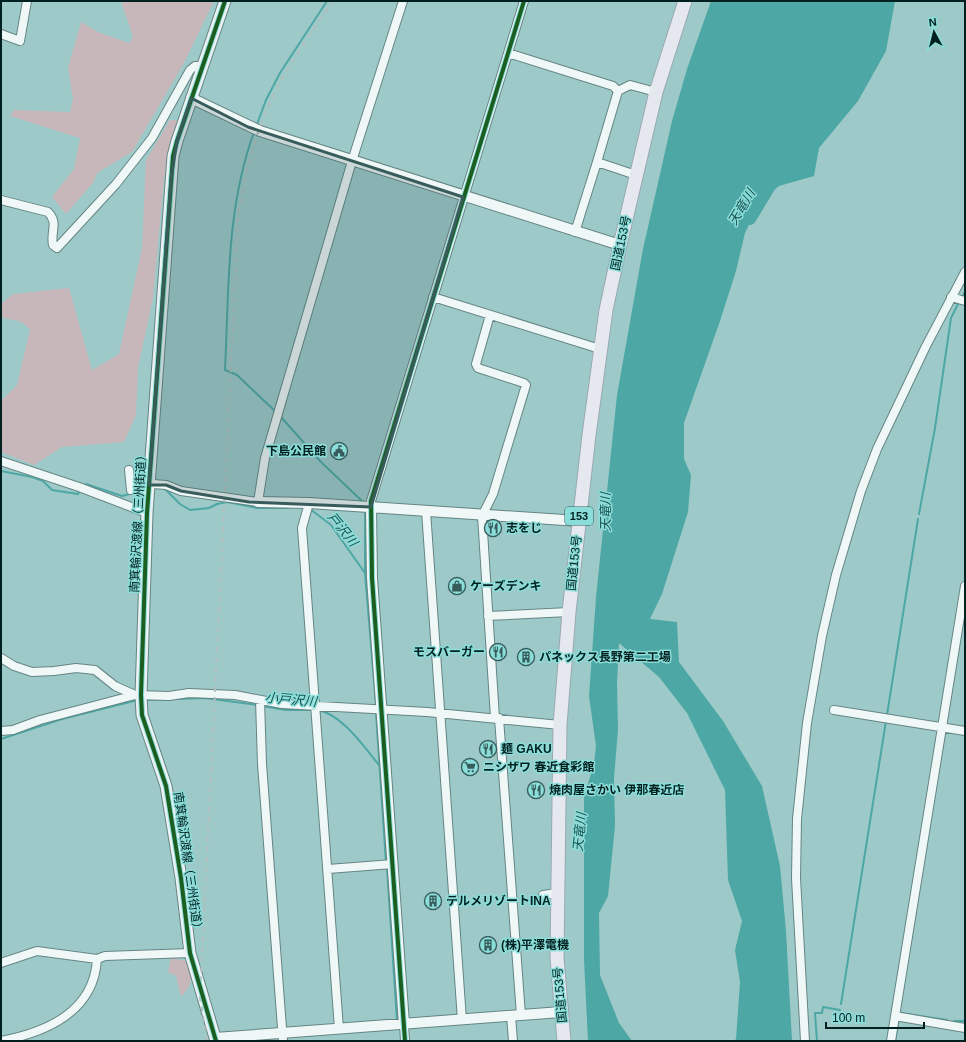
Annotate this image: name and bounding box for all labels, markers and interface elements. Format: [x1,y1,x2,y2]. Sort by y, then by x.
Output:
north arrow [914,12,954,52]
text: N [928,16,938,29]
water label: 天竜川 [725,185,759,228]
street label: 国道153号 [608,214,634,272]
public building icon: 下島公民館 [329,441,349,461]
place label: 下島公民館 [266,444,326,458]
street label: 南箕輪沢渡線（三州街道） [127,449,149,593]
water label: 天竜川 [598,491,613,532]
road number: 153 [565,507,593,525]
water label: 戸沢川 [325,509,362,551]
restaurant icon: 志をじ [483,518,503,538]
place label: 志をじ [506,521,542,535]
street label: 国道153号 [564,534,584,592]
shop icon: ケーズデンキ [447,576,467,596]
place label: ケーズデンキ [470,579,541,593]
restaurant icon: モスバーガー [488,642,508,662]
place label: モスバーガー [413,645,485,659]
building icon: パネックス長野第二工場 [516,647,536,667]
place label: パネックス長野第二工場 [539,650,671,664]
water label: 小戸沢川 [264,690,319,709]
restaurant icon: 麺 GAKU [478,739,498,759]
place label: 麺 GAKU [501,742,552,756]
supermarket icon: ニシザワ 春近食彩館 [460,757,480,777]
place label: ニシザワ 春近食彩館 [483,760,594,774]
restaurant icon: 焼肉屋さかい 伊那春近店 [526,780,546,800]
place label: 焼肉屋さかい 伊那春近店 [549,783,684,797]
street label: 南箕輪沢渡線（三州街道） [171,791,205,935]
water label: 天竜川 [570,810,589,852]
building icon: テルメリゾートINA [423,891,443,911]
place label: テルメリゾートINA [446,894,551,908]
building icon: (株)平澤電機 [478,935,498,955]
place label: (株)平澤電機 [501,938,569,952]
street label: 国道153号 [551,966,569,1024]
scale bar [826,1004,924,1030]
text: 100 m [832,1011,865,1025]

